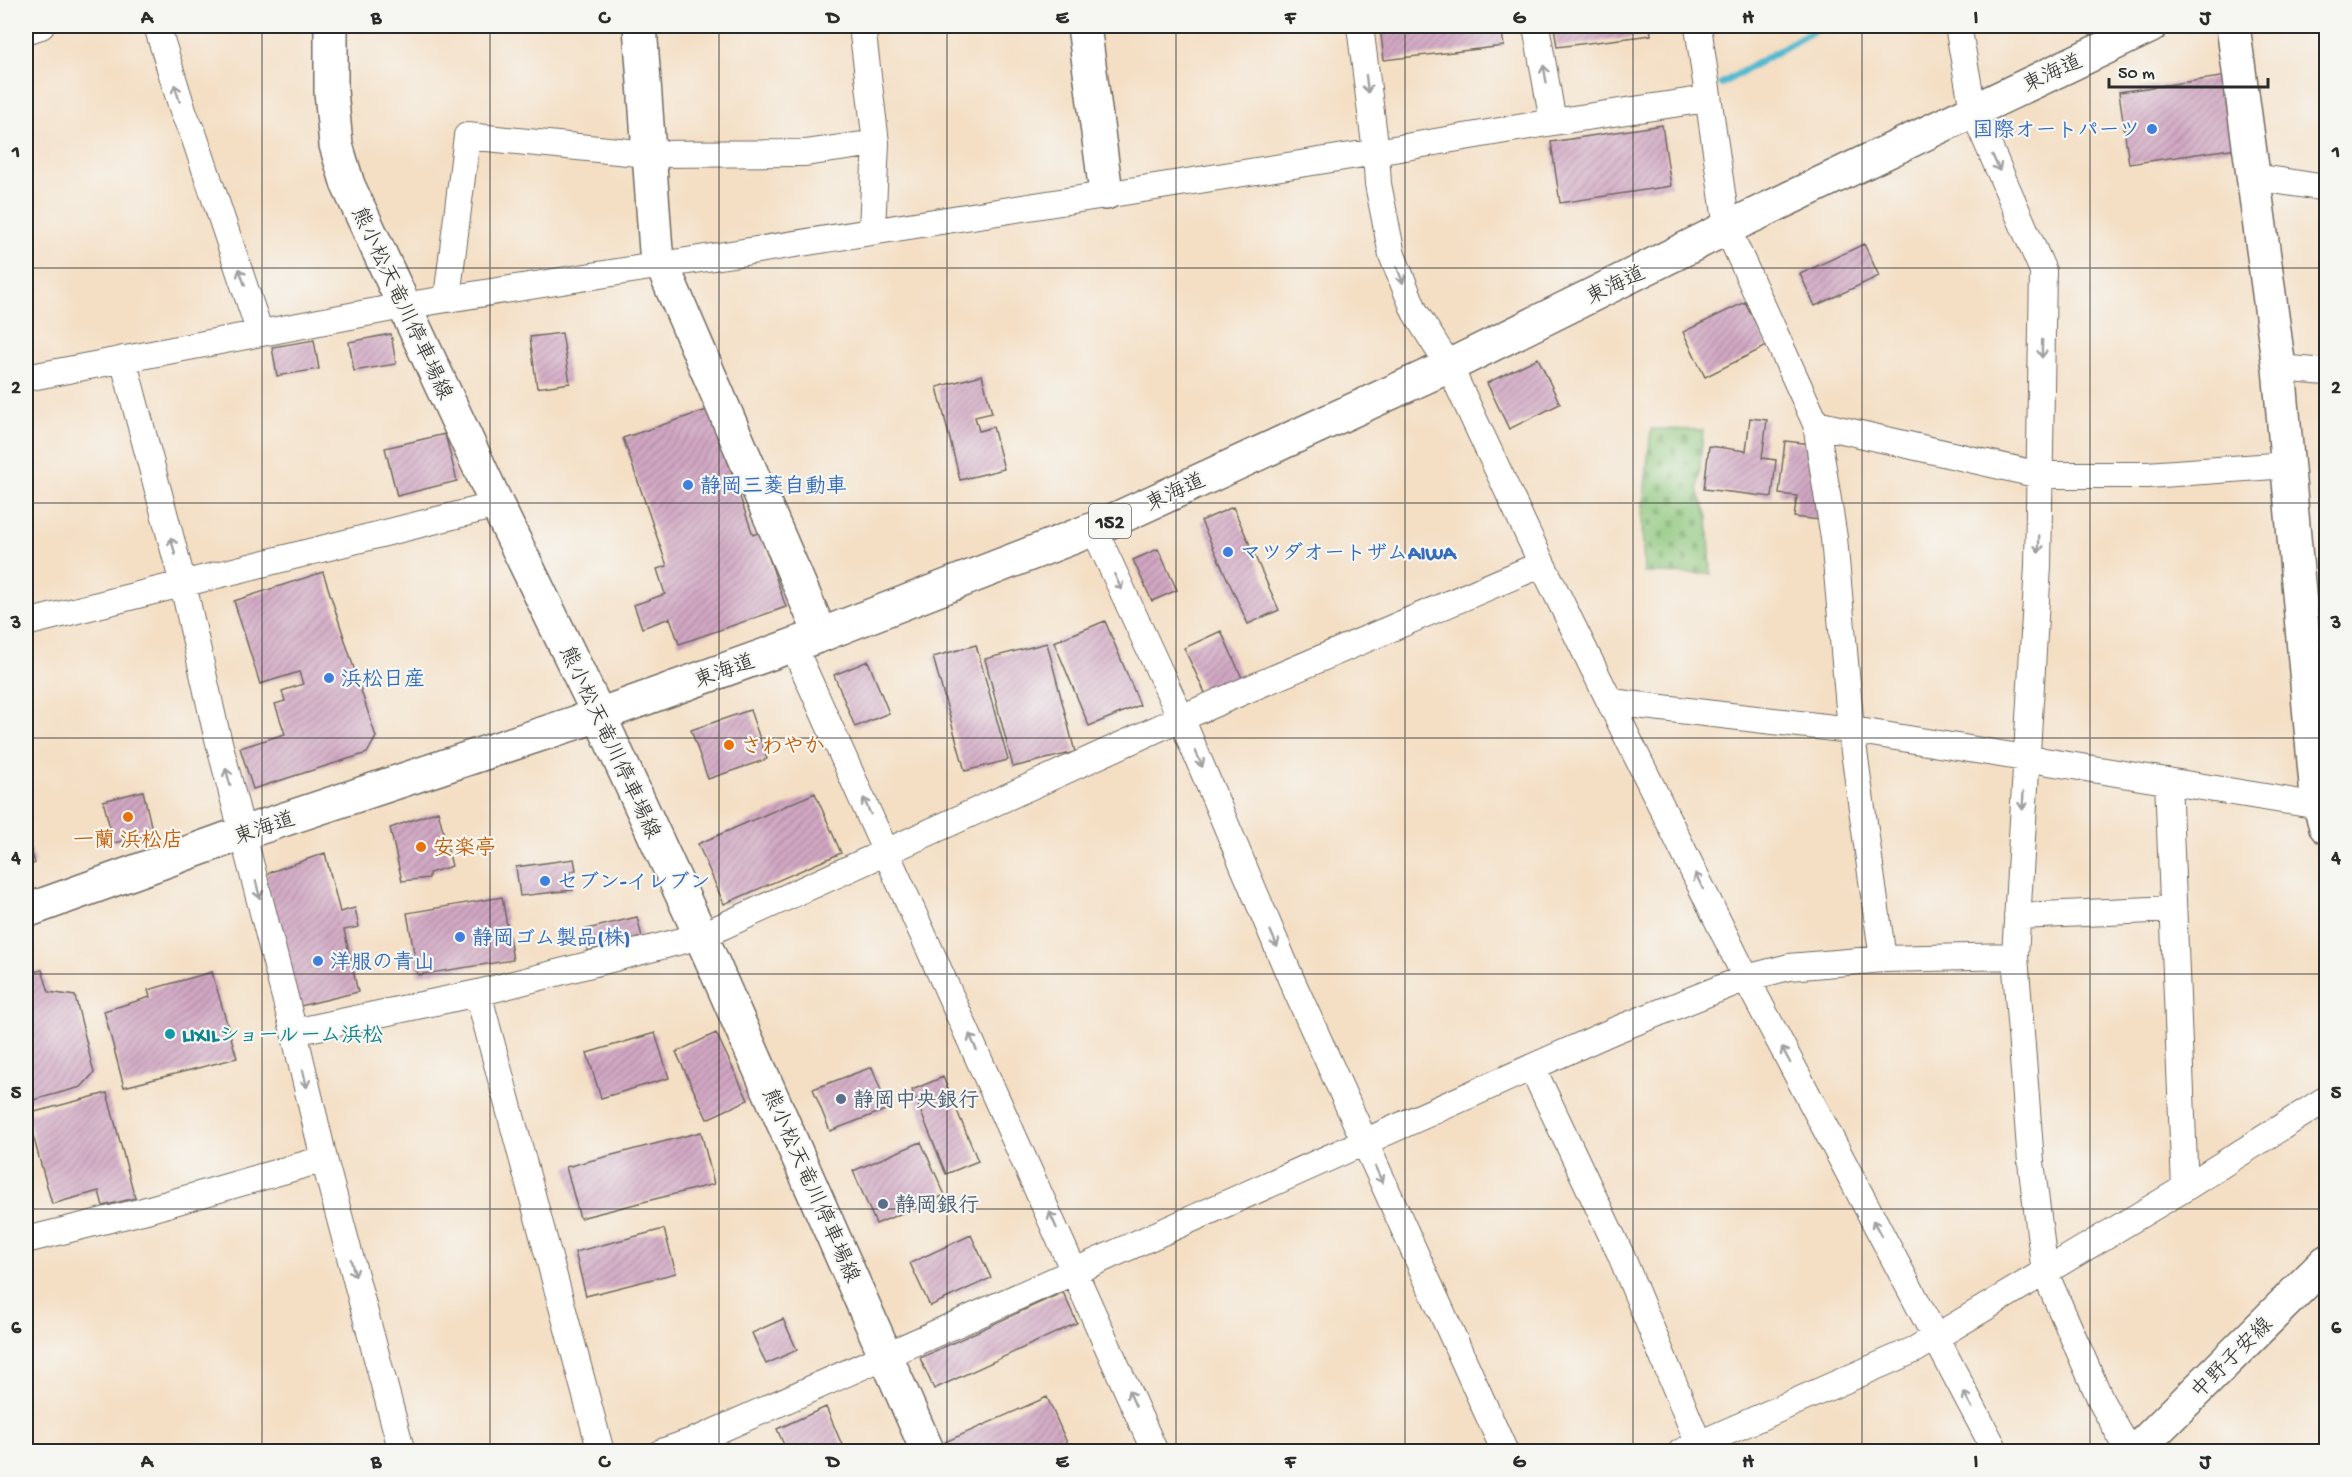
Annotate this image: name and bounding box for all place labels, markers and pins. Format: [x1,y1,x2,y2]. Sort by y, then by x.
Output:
place label: 国際オートパーツ [1972,118,2140,145]
marker: 国際オートパーツ [2145,122,2159,136]
place label: 静岡三菱自動車 [700,474,847,501]
marker: 静岡三菱自動車 [681,478,695,492]
place label: マツダオートザムAIWA [1240,542,1457,568]
marker: マツダオートザムAIWA [1221,545,1235,559]
place label: 浜松日産 [341,667,425,694]
marker: 浜松日産 [322,671,336,685]
place label: さわやか [741,736,825,761]
marker: さわやか [722,738,736,752]
marker: 一蘭 浜松店 [121,810,135,824]
place label: 一蘭 浜松店 [73,828,183,855]
place label: 安楽亭 [433,836,496,863]
marker: 安楽亭 [414,840,428,854]
place label: セブン-イレブン [557,871,711,897]
marker: セブン-イレブン [538,874,552,888]
place label: 静岡ゴム製品(株) [472,926,630,953]
marker: 静岡ゴム製品(株) [453,930,467,944]
place label: 洋服の青山 [330,950,435,977]
marker: 洋服の青山 [311,954,325,968]
place label: LIXILショールーム浜松 [182,1024,383,1050]
marker: LIXILショールーム浜松 [163,1027,177,1041]
place label: 静岡中央銀行 [853,1088,979,1115]
marker: 静岡中央銀行 [834,1092,848,1106]
place label: 静岡銀行 [895,1193,979,1220]
marker: 静岡銀行 [876,1197,890,1211]

